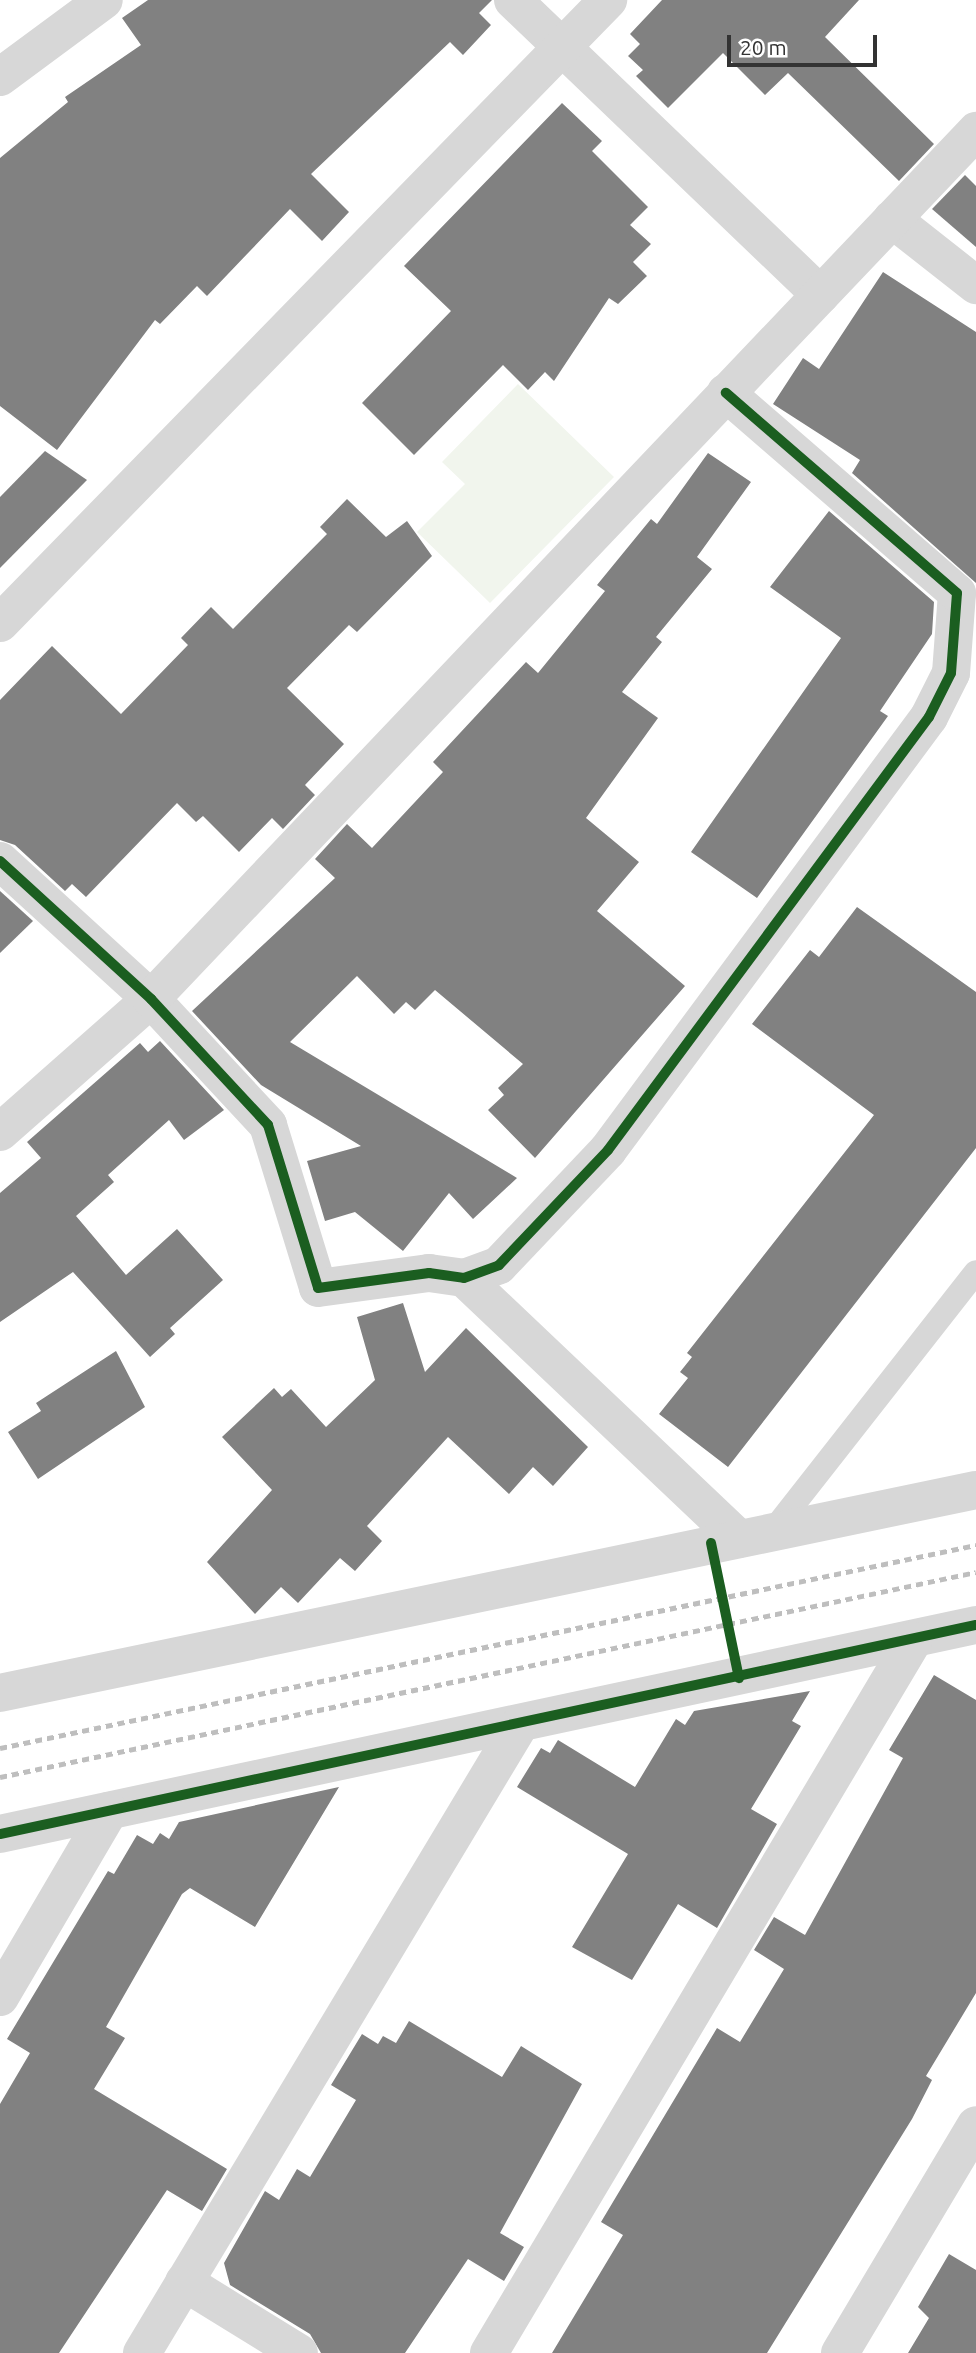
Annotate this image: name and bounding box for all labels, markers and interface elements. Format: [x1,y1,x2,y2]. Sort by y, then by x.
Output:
scale bar [731,21,881,65]
text: 20 m [740,35,787,59]

